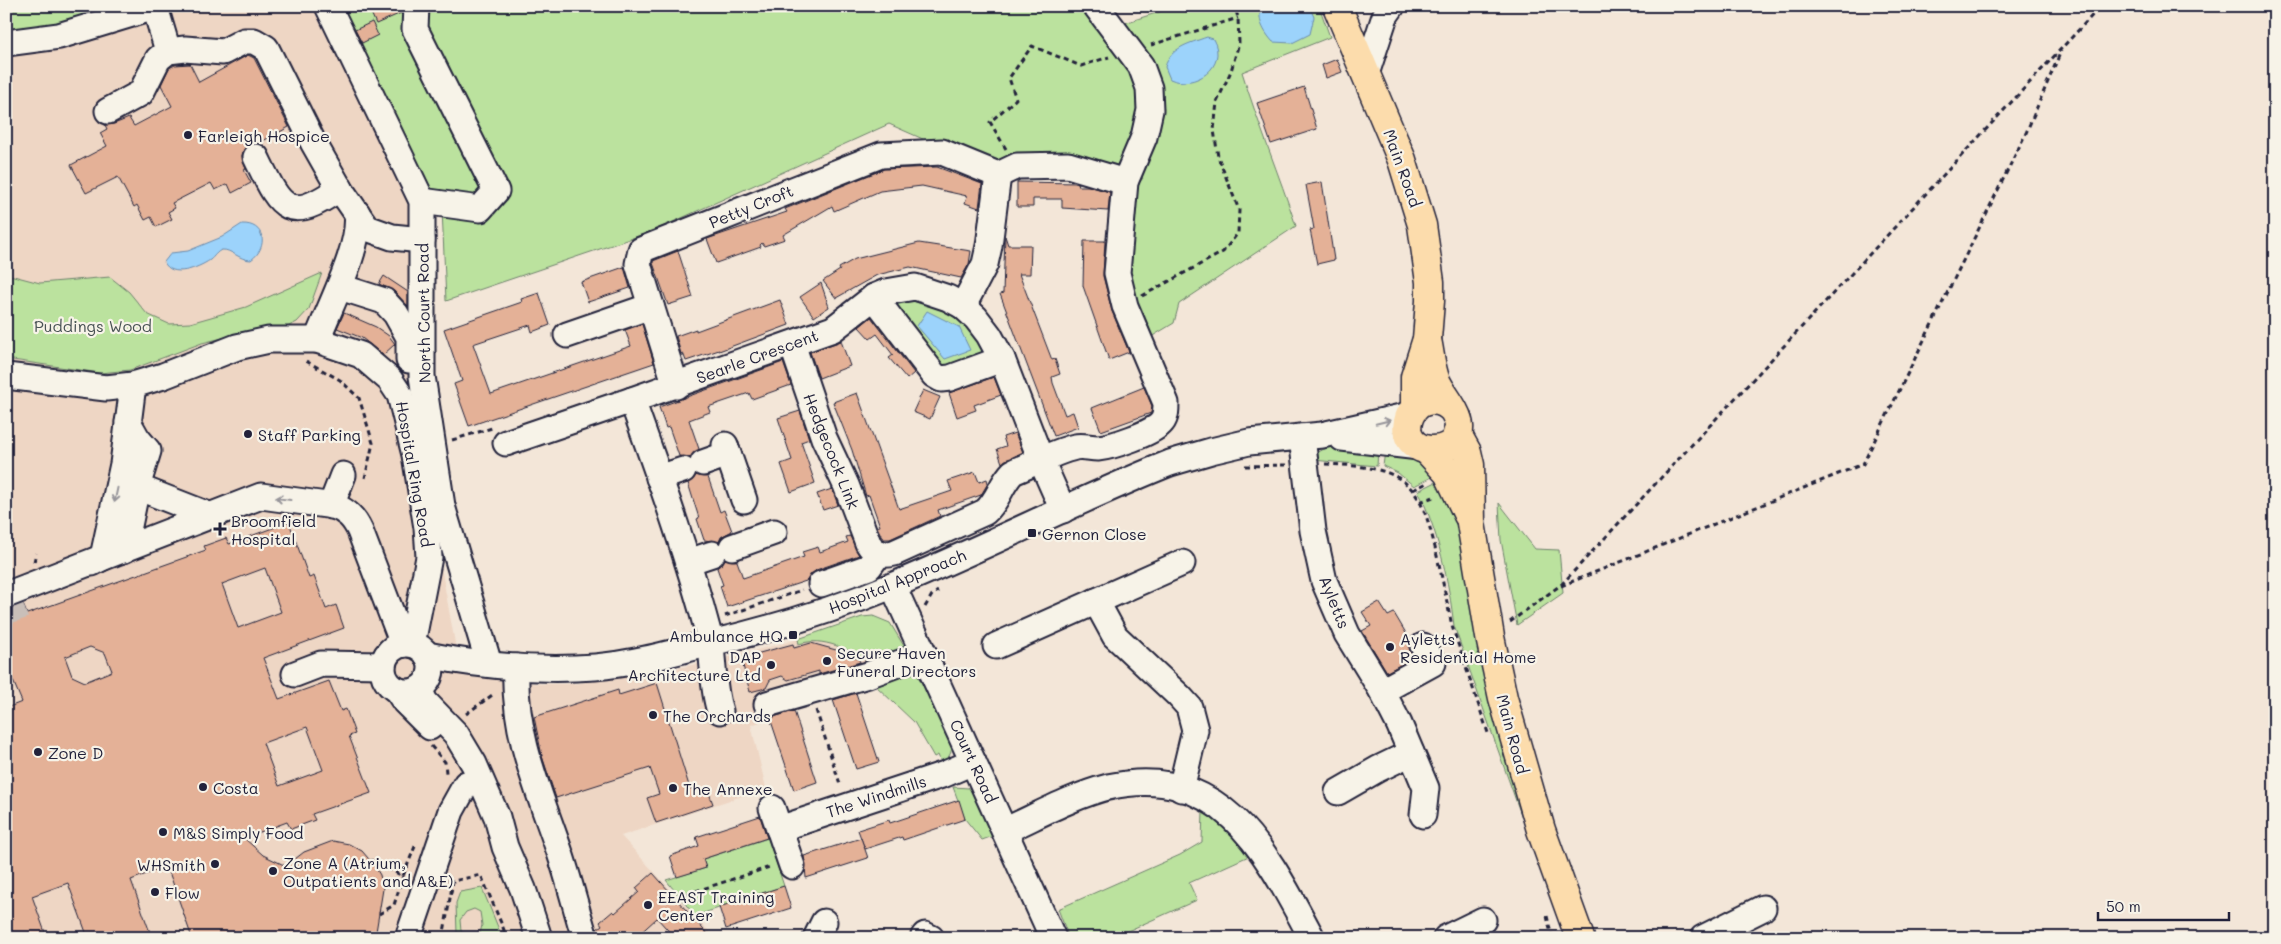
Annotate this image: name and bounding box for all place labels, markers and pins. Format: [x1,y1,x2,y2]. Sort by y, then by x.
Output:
place label: Farleigh Hospice [198,125,330,146]
marker: Farleigh Hospice [182,129,194,141]
place label: Staff Parking [258,424,361,445]
marker: Staff Parking [242,428,254,440]
place label: Broomfield Hospital [231,510,316,549]
marker: Broomfield Hospital [213,522,227,536]
place label: Gernon Close [1042,523,1147,544]
marker: Gernon Close [1026,527,1038,539]
place label: Ambulance HQ [669,625,783,646]
place label: Ayletts Residential Home [1400,628,1536,667]
marker: Ambulance HQ [787,629,799,641]
marker: Ayletts Residential Home [1384,641,1396,653]
place label: Secure Haven Funeral Directors [837,642,976,681]
place label: DAP Architecture Ltd [628,646,761,685]
marker: Secure Haven Funeral Directors [821,655,833,667]
marker: DAP Architecture Ltd [765,659,777,671]
place label: The Orchards [663,705,771,726]
marker: The Orchards [647,709,659,721]
place label: Zone D [48,742,103,763]
marker: Zone D [32,746,44,758]
place label: Costa [213,777,259,798]
place label: The Annexe [683,778,773,799]
marker: Costa [197,781,209,793]
marker: The Annexe [667,782,679,794]
place label: M&S Simply Food [173,822,304,843]
marker: M&S Simply Food [157,826,169,838]
place label: Zone A (Atrium, Outpatients and A&E) [283,852,453,891]
place label: WHSmith [137,854,205,875]
marker: WHSmith [209,858,221,870]
marker: Zone A (Atrium, Outpatients and A&E) [267,865,279,877]
place label: Flow [165,882,200,903]
marker: Flow [149,886,161,898]
place label: EEAST Training Center [658,886,774,925]
marker: EEAST Training Center [642,899,654,911]

